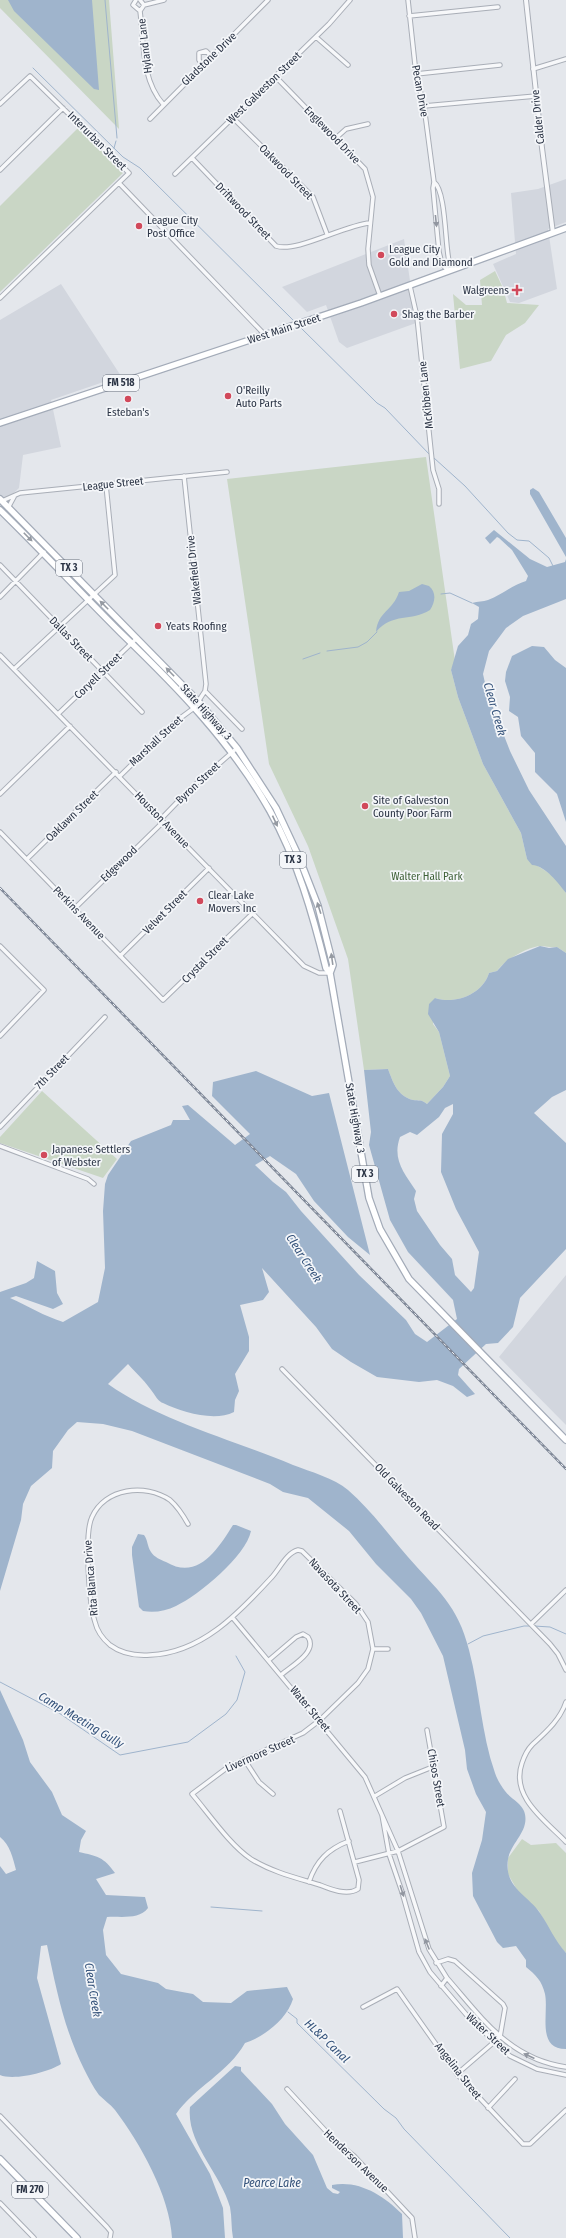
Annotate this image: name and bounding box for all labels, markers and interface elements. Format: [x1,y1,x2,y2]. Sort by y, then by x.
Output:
street label: Hyland Lane [135,18,155,74]
street label: Gladstone Drive [179,30,239,88]
street label: West Galveston Street [224,49,304,127]
street label: Pecan Drive [409,64,431,118]
street label: Calder Drive [529,89,547,145]
street label: Englewood Drive [301,104,363,166]
street label: Interurban Street [65,109,129,173]
street label: Oakwood Street [256,142,316,203]
street label: Driftwood Street [213,180,274,243]
place label: League City Post Office [147,214,198,240]
one-way arrow [433,214,439,227]
marker: League City Post Office [134,221,144,231]
place label: League City Gold and Diamond [389,243,473,269]
marker: League City Gold and Diamond [376,250,386,260]
place label: Walgreens [463,284,509,297]
marker: Walgreens [512,285,522,295]
place label: Shag the Barber [402,308,474,321]
marker: Shag the Barber [389,309,399,319]
street label: West Main Street [246,311,322,347]
street label: McKibben Lane [416,360,436,430]
road number: FM 518 [103,375,139,391]
place label: O'Reilly Auto Parts [236,384,282,410]
marker: O'Reilly Auto Parts [223,391,233,401]
marker: Esteban's [123,394,133,404]
place label: Esteban's [107,406,149,419]
street label: League Street [82,474,144,494]
one-way arrow [23,532,33,542]
street label: Wakefield Drive [184,535,204,605]
road number: TX 3 [56,560,82,576]
one-way arrow [100,600,109,610]
street label: Dallas Street [47,614,96,664]
place label: Yeats Roofing [166,620,227,633]
marker: Yeats Roofing [153,621,163,631]
street label: Coryell Street [72,650,125,702]
one-way arrow [166,668,175,677]
street label: State Highway 3 [177,681,235,743]
water label: Clear Creek [481,681,509,737]
street label: Marshall Street [127,713,186,769]
street label: Byron Street [173,759,223,807]
street label: Oaklawn Street [43,787,101,844]
street label: Houston Avenue [132,789,192,851]
place label: Site of Galveston County Poor Farm [373,794,452,820]
marker: Site of Galveston County Poor Farm [360,801,370,811]
one-way arrow [272,815,278,827]
street label: Edgewood [98,843,140,885]
road number: TX 3 [280,852,306,868]
park label: Walter Hall Park [391,870,463,883]
street label: Perkins Avenue [50,884,108,942]
street label: Velvet Street [140,887,190,937]
place label: Clear Lake Movers Inc [208,889,256,915]
marker: Clear Lake Movers Inc [195,896,205,906]
one-way arrow [316,902,322,914]
street label: Crystal Street [179,934,231,986]
one-way arrow [329,953,335,965]
street label: 7th Street [32,1052,72,1092]
street label: State Highway 3 [342,1082,368,1154]
place label: Japanese Settlers of Webster [52,1143,130,1169]
marker: Japanese Settlers of Webster [39,1150,49,1160]
road number: TX 3 [352,1166,378,1182]
water label: Clear Creek [283,1231,325,1285]
street label: Old Galveston Road [372,1461,442,1533]
street label: Rita Blanca Drive [81,1539,101,1617]
street label: Navasota Street [306,1556,364,1617]
street label: Water Street [287,1684,333,1735]
water label: Camp Meeting Gully [36,1689,127,1751]
street label: Livermore Street [223,1733,297,1775]
street label: Chisos Street [424,1748,448,1809]
one-way arrow [399,1885,405,1897]
one-way arrow [424,1938,430,1950]
water label: Clear Creek [82,1962,104,2018]
street label: Water Street [463,2010,513,2058]
water label: HL&P Canal [302,2016,352,2066]
street label: Angelina Street [432,2040,484,2102]
one-way arrow [523,2053,534,2059]
street label: Henderson Avenue [321,2127,391,2195]
water label: Pearce Lake [243,2176,301,2190]
road number: FM 270 [12,2182,48,2198]

